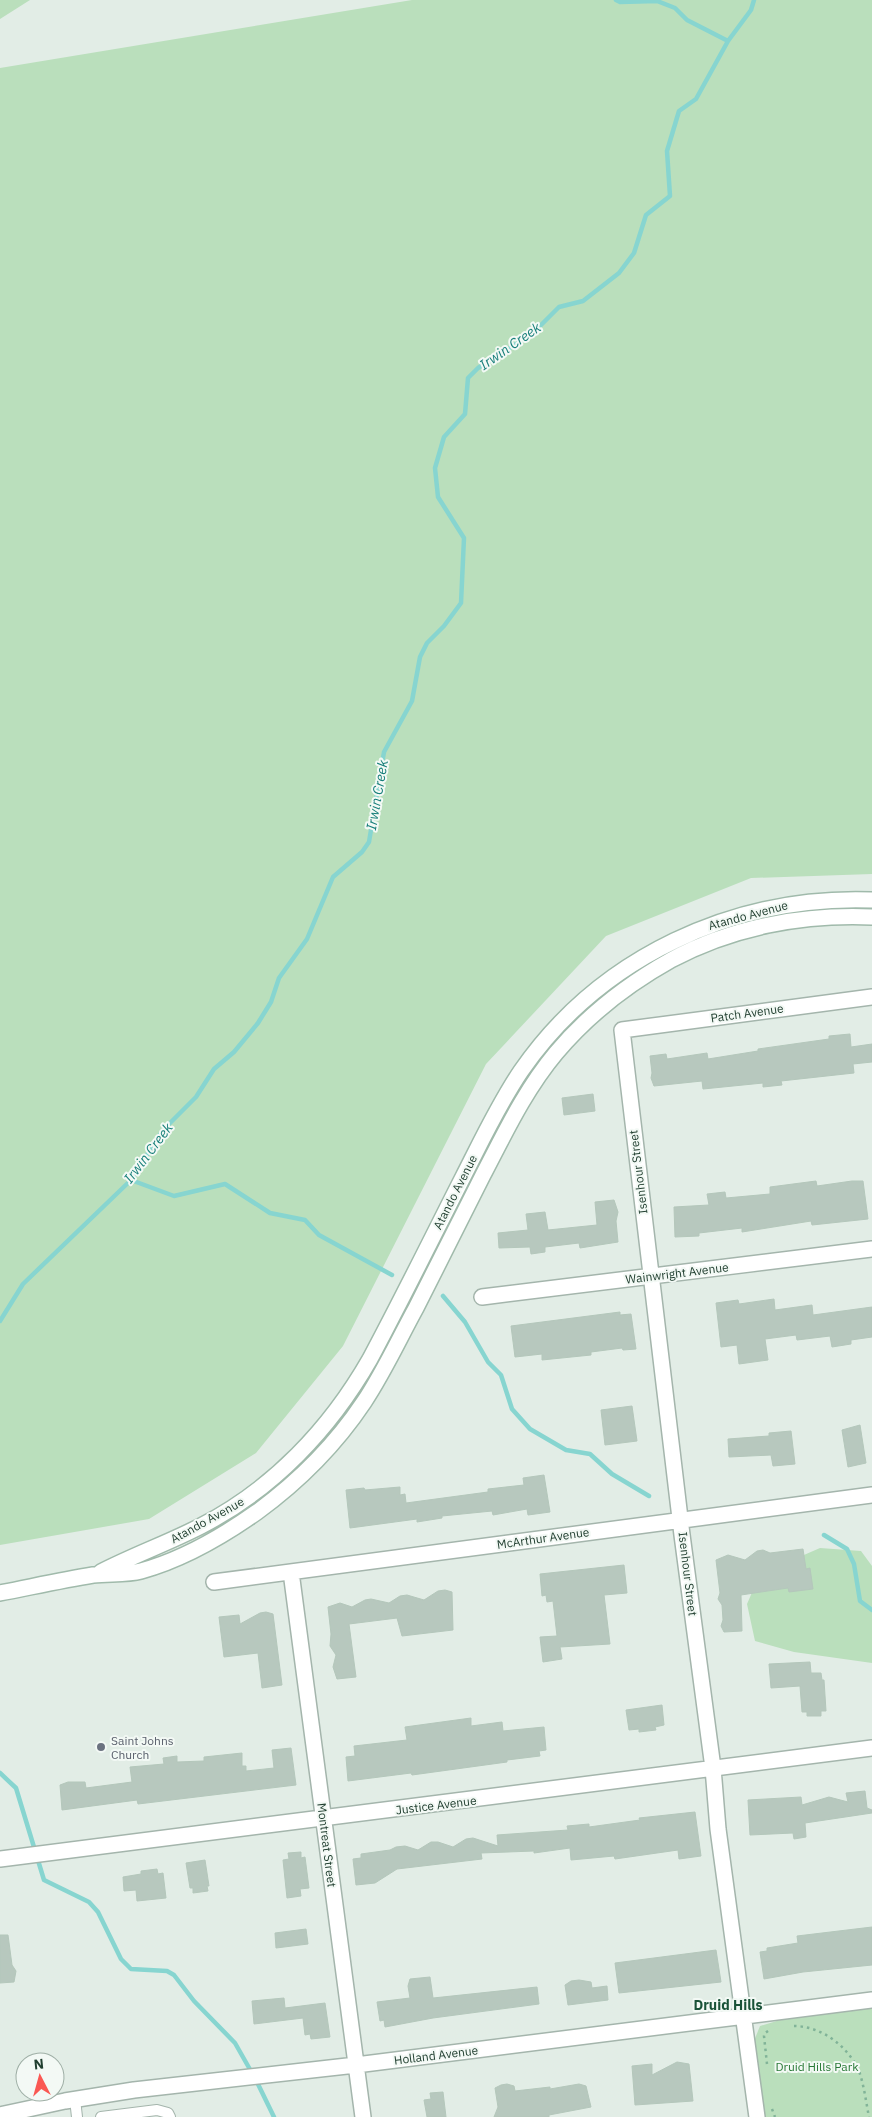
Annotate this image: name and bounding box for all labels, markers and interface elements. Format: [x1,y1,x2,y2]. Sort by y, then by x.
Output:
water label: Irwin Creek [476,318,545,374]
water label: Irwin Creek [362,758,392,831]
street label: Atando Avenue [707,897,790,933]
street label: Patch Avenue [710,1000,785,1026]
water label: Irwin Creek [119,1119,177,1187]
street label: Isenhour Street [625,1129,651,1215]
street label: Atando Avenue [430,1152,480,1232]
street label: Wainwright Avenue [625,1259,730,1287]
street label: Atando Avenue [168,1493,247,1546]
street label: McArthur Avenue [496,1524,591,1552]
street label: Isenhour Street [675,1531,701,1617]
place label: Saint Johns Church [111,1733,174,1762]
marker: Saint Johns Church [95,1741,107,1753]
street label: Justice Avenue [395,1793,478,1817]
street label: Montreat Street [314,1802,340,1888]
district label: Druid Hills [693,1996,763,2014]
street label: Holland Avenue [393,2042,479,2068]
north arrow [15,2052,65,2102]
text: N [33,2055,45,2074]
park label: Druid Hills Park [776,2059,859,2074]

